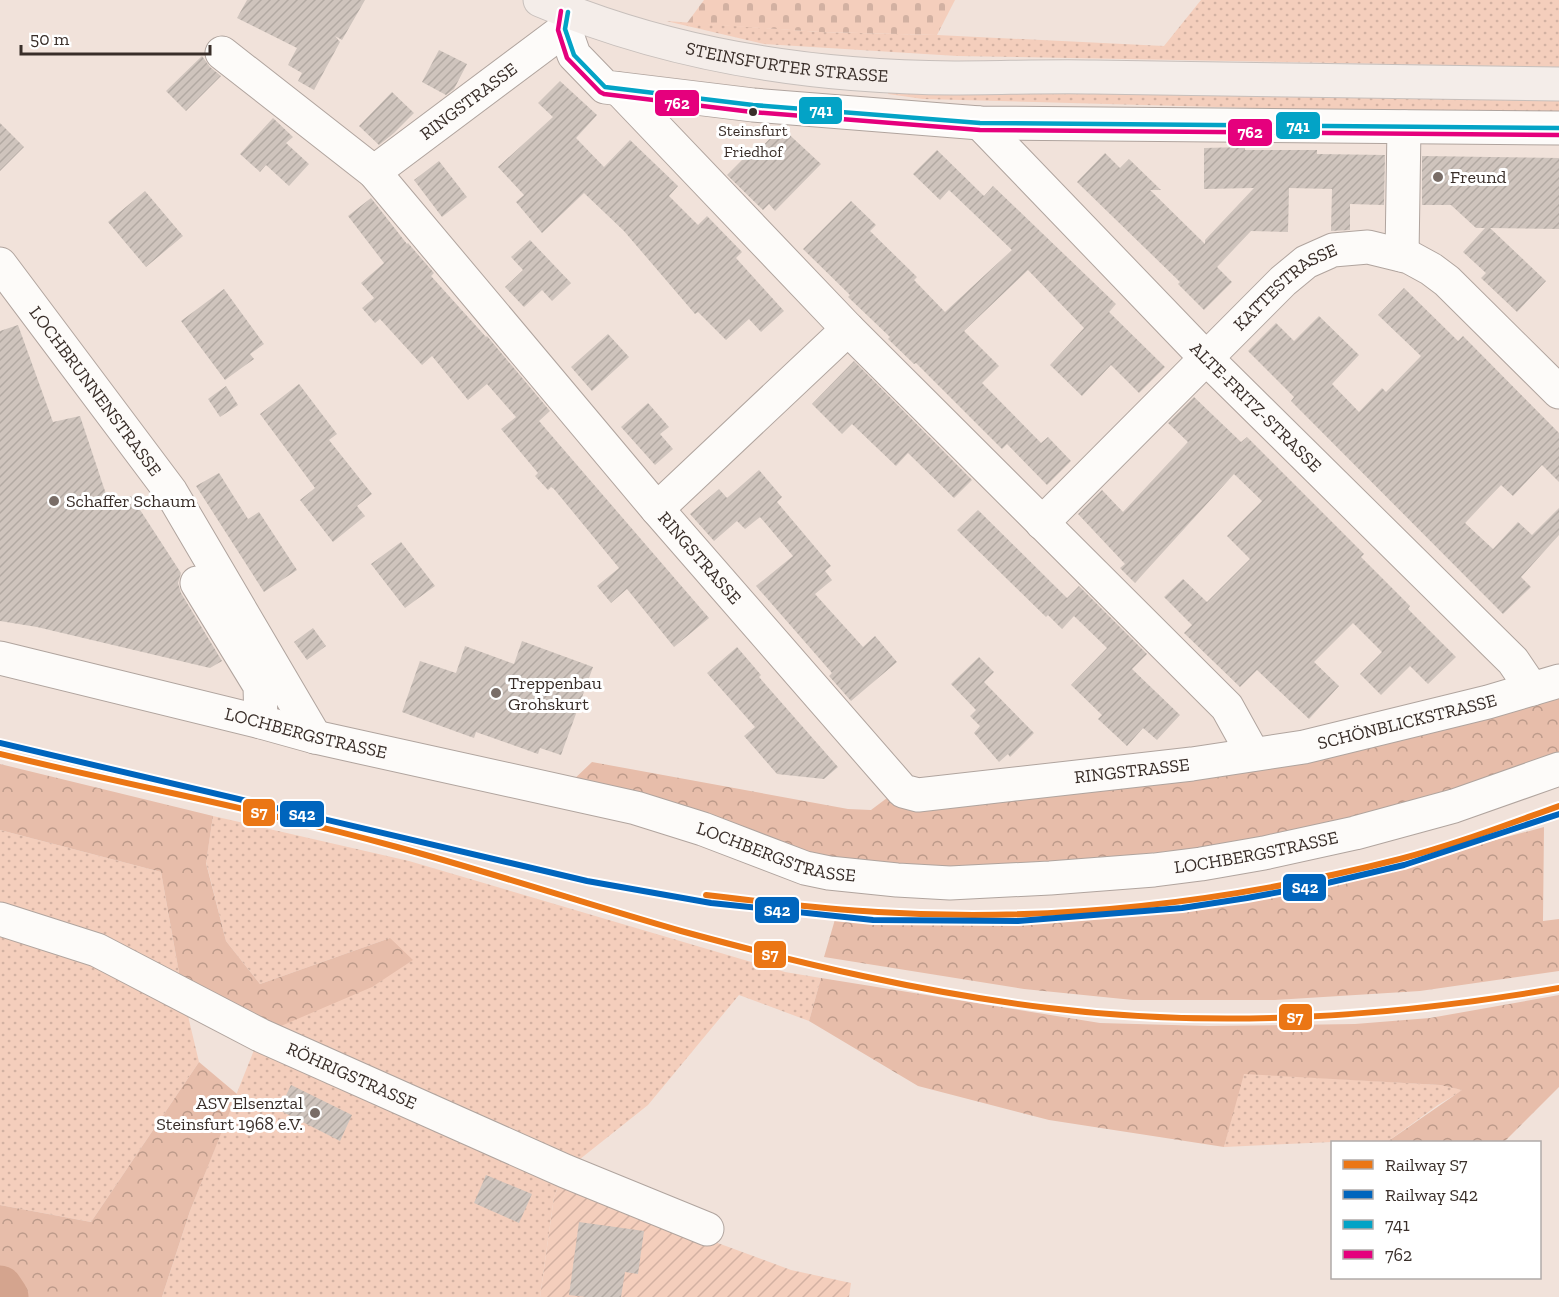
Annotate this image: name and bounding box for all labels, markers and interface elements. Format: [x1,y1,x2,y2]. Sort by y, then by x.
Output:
scale bar [21,18,210,56]
text: 50 m [30,28,70,50]
street label: STEINSFURTER STRASSE [684,37,889,87]
street label: RINGSTRASSE [416,58,521,145]
line badge: 762 [654,89,700,117]
text: 762 [664,94,690,113]
line badge: 741 [798,96,843,125]
text: 741 [809,101,833,120]
marker: Steinsfurt Friedhof [747,106,759,118]
line badge: 741 [1275,111,1321,140]
text: 741 [1286,117,1310,136]
line badge: 762 [1227,118,1273,147]
place label: Steinsfurt Friedhof [718,121,788,161]
text: 762 [1237,123,1263,142]
place label: Freund [1450,166,1506,188]
marker: Freund [1431,170,1445,184]
street label: KATTESTRASSE [1229,239,1341,335]
street label: LOCHBRUNNENSTRASSE [25,302,166,480]
street label: ALTE-FRITZ-STRASSE [1186,337,1326,477]
place label: Schaffer Schaum [66,490,196,512]
marker: Schaffer Schaum [47,494,61,508]
street label: RINGSTRASSE [653,507,746,609]
place label: Treppenbau Grohskurt [508,672,602,715]
marker: Treppenbau Grohskurt [489,686,503,700]
street label: SCHÖNBLICKSTRASSE [1315,689,1499,754]
street label: LOCHBERGSTRASSE [222,703,389,764]
street label: RINGSTRASSE [1073,753,1191,788]
line badge: S7 [242,798,276,827]
line badge: S42 [279,800,325,828]
text: S7 [251,803,267,822]
text: S42 [289,805,316,824]
street label: LOCHBERGSTRASSE [694,817,857,887]
street label: LOCHBERGSTRASSE [1173,826,1340,878]
line badge: S42 [1282,873,1327,902]
text: S42 [1292,878,1319,897]
line badge: S42 [754,896,800,924]
text: S42 [764,901,791,920]
line badge: S7 [753,940,787,969]
text: S7 [762,945,778,964]
line badge: S7 [1278,1003,1313,1031]
text: S7 [1287,1008,1303,1027]
street label: RÖHRIGSTRASSE [283,1037,420,1114]
place label: ASV Elsenztal Steinsfurt 1968 e.V. [156,1092,303,1135]
marker: ASV Elsenztal Steinsfurt 1968 e.V. [308,1106,322,1120]
legend [1331,1141,1541,1279]
text: Railway S7 [1385,1154,1468,1176]
text: Railway S42 [1385,1184,1478,1206]
text: 741 [1385,1214,1410,1236]
text: 762 [1385,1244,1412,1266]

